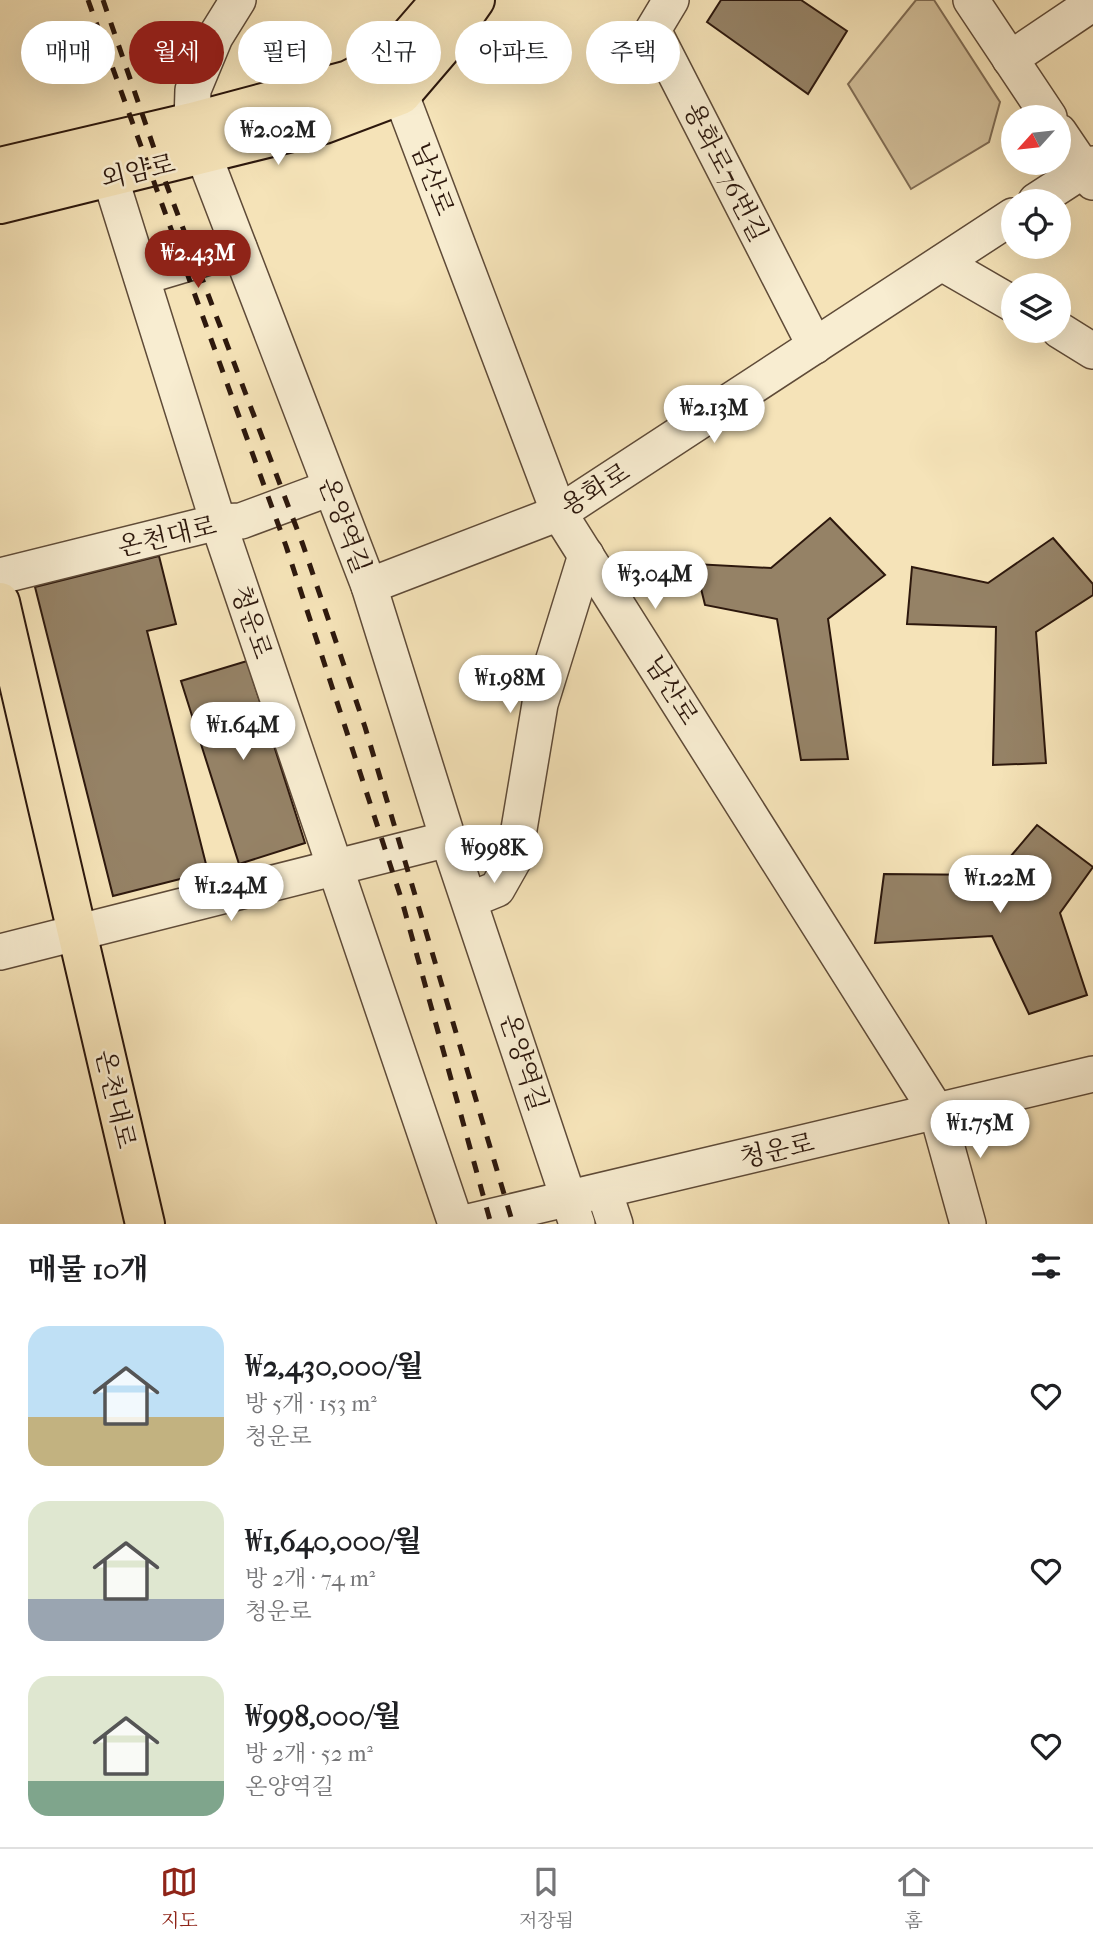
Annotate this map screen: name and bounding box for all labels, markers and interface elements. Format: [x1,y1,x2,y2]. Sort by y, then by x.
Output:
chip: 매매 [21,21,115,84]
chip: 월세 [129,21,224,84]
chip: 필터 [238,21,332,84]
chip: 신규 [346,21,441,84]
chip: 아파트 [455,21,572,84]
chip: 주택 [586,21,680,84]
street label: 용화로76번길 [677,97,774,247]
north arrow [1001,105,1071,175]
map controls [1001,105,1071,343]
pin: ₩2.02M [221,108,335,167]
text: ₩2.02M [240,116,316,143]
street label: 남산로 [405,138,461,220]
street label: 외암로 [98,148,178,195]
button: locate [1001,189,1071,259]
pin: ₩2.43M [141,230,255,290]
text: ₩2.43M [161,239,235,266]
button: layers [1001,273,1071,343]
pin: ₩2.13M [657,386,771,445]
text: ₩2.13M [680,394,748,421]
street label: 용화로 [555,456,635,523]
street label: 온양역길 [312,473,377,578]
street label: 온천대로 [115,510,220,563]
pin: ₩3.04M [598,552,712,611]
text: ₩3.04M [618,560,692,587]
street label: 청운로 [225,581,278,663]
street label: 남산로 [638,650,705,730]
pin: ₩1.98M [453,656,567,715]
text: ₩1.98M [475,664,545,691]
pin: ₩1.64M [186,702,300,762]
text: ₩1.64M [206,711,280,738]
pin: ₩998K [445,826,543,885]
text: ₩998K [461,834,527,861]
pin: ₩1.22M [943,856,1057,915]
pin: ₩1.24M [174,864,288,923]
text: ₩1.22M [965,864,1035,891]
text: ₩1.24M [195,872,267,899]
street label: 온양역길 [493,1010,554,1115]
street label: 온천대로 [89,1047,142,1152]
pin: ₩1.75M [923,1100,1037,1160]
text: ₩1.75M [947,1109,1013,1136]
street label: 청운로 [737,1127,817,1174]
icon: filters [1027,1247,1065,1285]
text: 매물 10개 [28,1252,148,1287]
text: ₩2,430,000/월 [245,1349,424,1384]
icon: home [84,1354,168,1438]
icon: heart [1027,1377,1065,1415]
text: 방 5개 · 153 m² [245,1390,377,1417]
text: 청운로 [245,1423,312,1450]
text: ₩1,640,000/월 [245,1524,422,1559]
icon: home [84,1529,168,1613]
icon: heart [1027,1552,1065,1590]
text: 방 2개 · 74 m² [245,1565,375,1592]
text: 청운로 [245,1598,312,1625]
text: ₩998,000/월 [245,1699,401,1734]
icon: home [84,1704,168,1788]
icon: heart [1027,1727,1065,1765]
text: 방 2개 · 52 m² [245,1740,373,1767]
text: 온양역길 [245,1773,334,1800]
tab: 지도 [160,1863,198,1932]
tab: 저장됨 [519,1863,574,1932]
tab: 홈 [895,1863,933,1932]

